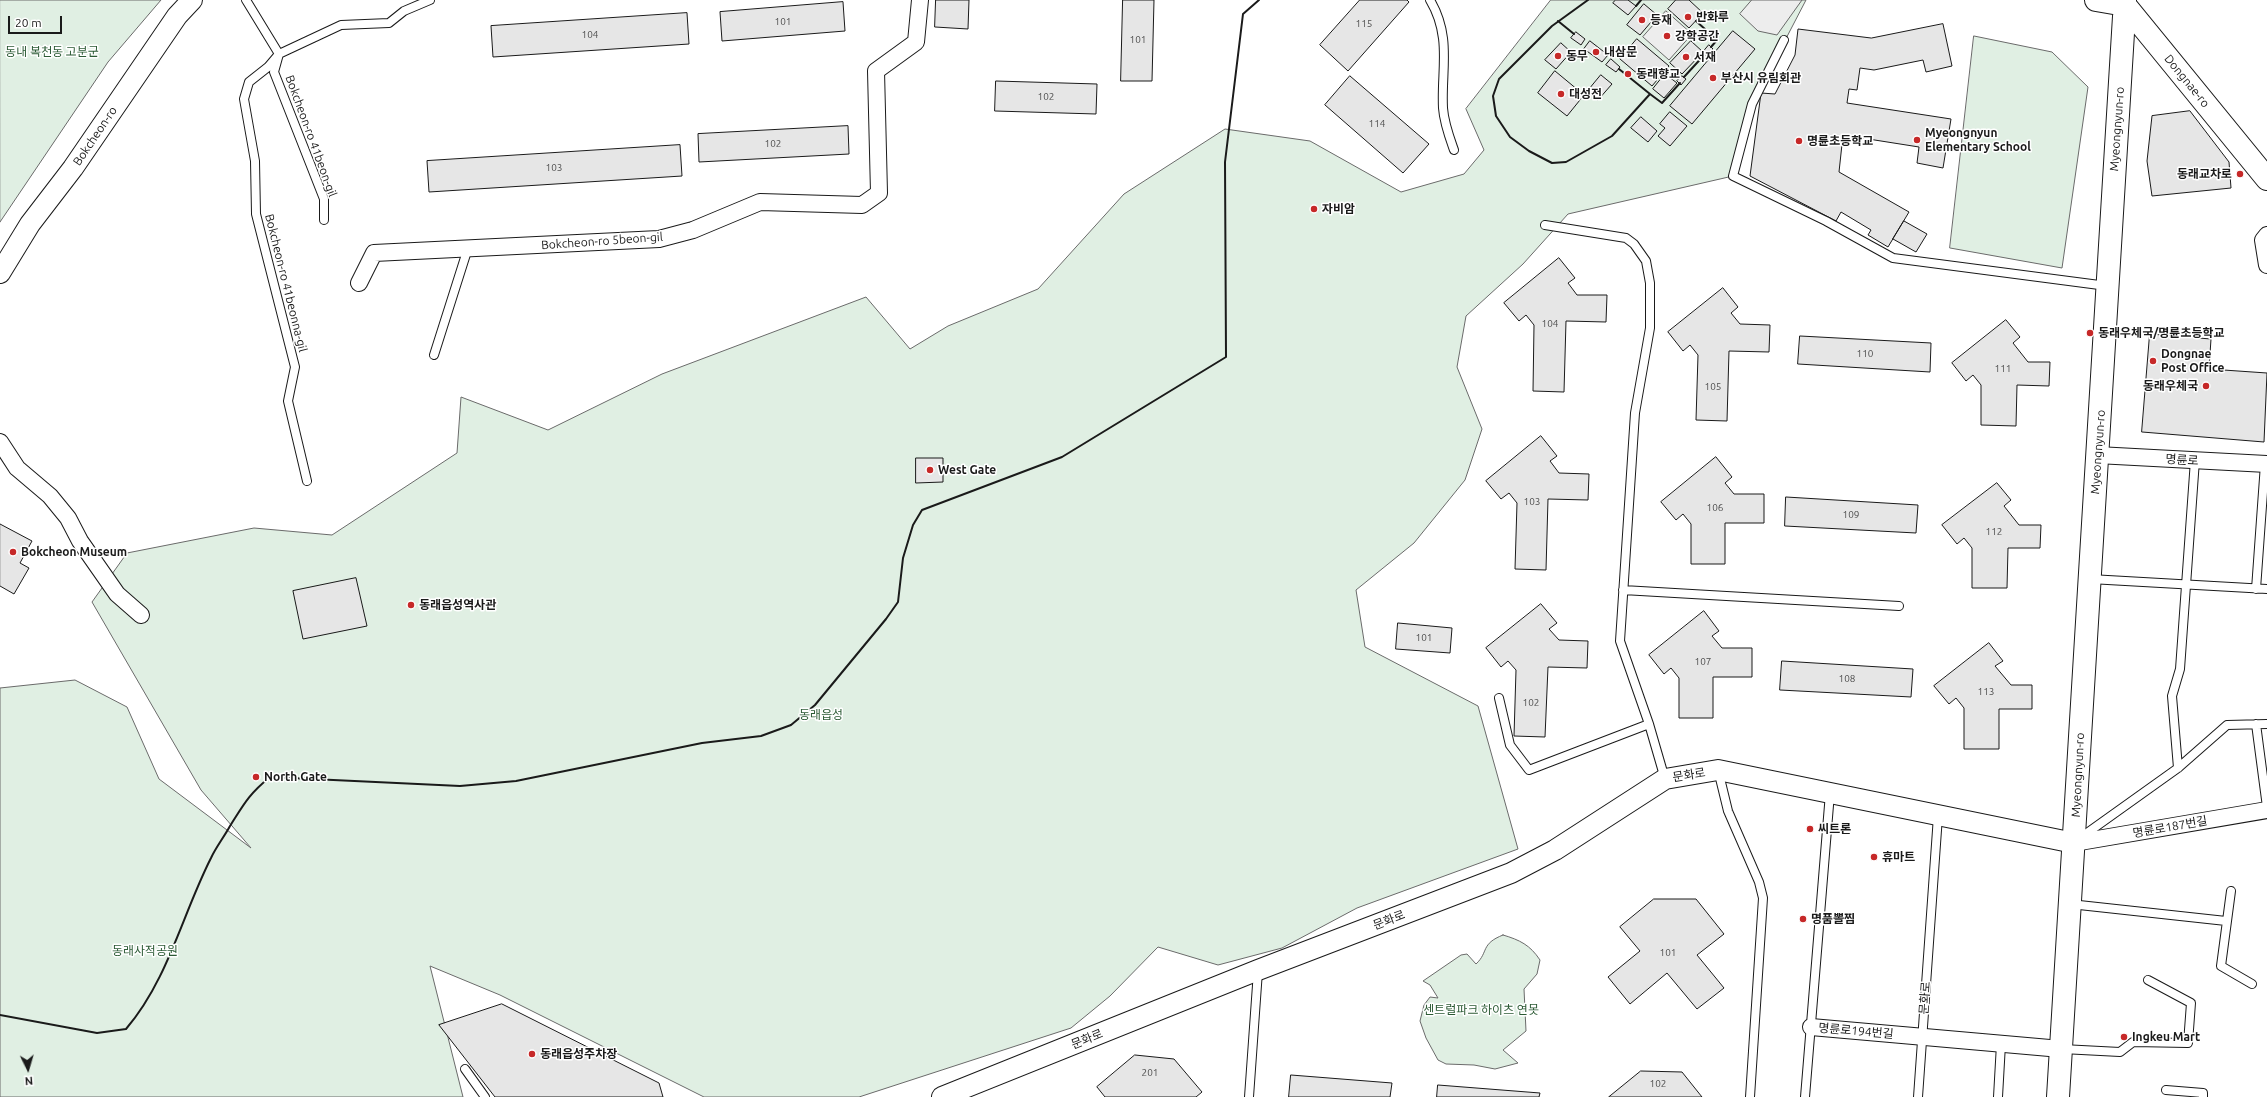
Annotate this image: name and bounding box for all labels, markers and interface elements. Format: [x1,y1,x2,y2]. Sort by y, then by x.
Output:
scale bar [10,8,64,34]
place label: 반화루 [1696,10,1729,24]
marker: 반화루 [1683,12,1693,22]
place label: 등재 [1650,13,1672,27]
marker: 등재 [1637,15,1647,25]
text: 20 m [15,16,42,29]
house number: 101 [775,16,791,28]
house number: 115 [1356,18,1372,30]
house number: 104 [582,29,598,41]
place label: 강학공간 [1675,29,1719,43]
marker: 강학공간 [1662,31,1672,41]
house number: 101 [1130,34,1146,46]
park label: 동내 복천동 고분군 [5,45,99,59]
place label: 내삼문 [1604,45,1637,59]
marker: 내삼문 [1591,47,1601,57]
place label: 동무 [1566,49,1588,63]
place label: 서재 [1694,50,1716,64]
marker: 동무 [1553,51,1563,61]
marker: 서재 [1681,52,1691,62]
street label: Dongnae-ro [2161,52,2213,110]
place label: 동래향교 [1636,67,1680,81]
marker: 동래향교 [1623,69,1633,79]
place label: 부산시 유림회관 [1721,71,1801,85]
street label: Bokcheon-ro 41beon-gil [282,73,340,199]
marker: 부산시 유림회관 [1708,73,1718,83]
street label: Myeongnyun-ro [2107,86,2127,172]
place label: 대성전 [1569,87,1602,101]
marker: 대성전 [1556,89,1566,99]
house number: 102 [1038,91,1054,103]
street label: Bokcheon-ro [70,104,120,168]
house number: 114 [1369,118,1385,130]
place label: Myeongnyun Elementary School [1925,126,2031,154]
place label: 명륜초등학교 [1807,134,1873,148]
marker: Myeongnyun Elementary School [1912,135,1922,145]
marker: 명륜초등학교 [1794,136,1804,146]
house number: 102 [765,138,781,150]
house number: 103 [546,162,562,174]
place label: 동래교차로 [2177,167,2232,181]
marker: 동래교차로 [2235,169,2245,179]
place label: 자비암 [1322,202,1355,216]
marker: 자비암 [1309,204,1319,214]
street label: Bokcheon-ro 41beonna-gil [262,213,310,353]
street label: Bokcheon-ro 5beon-gil [541,230,663,252]
house number: 104 [1542,318,1558,330]
place label: 동래우체국/명륜초등학교 [2098,326,2224,340]
marker: 동래우체국/명륜초등학교 [2085,328,2095,338]
place label: Dongnae Post Office [2161,347,2225,375]
house number: 110 [1857,348,1873,360]
marker: Dongnae Post Office [2148,356,2158,366]
house number: 111 [1995,363,2011,375]
place label: 동래우체국 [2143,379,2198,393]
house number: 105 [1705,381,1721,393]
marker: 동래우체국 [2201,381,2211,391]
street label: Myeongnyun-ro [2088,409,2108,495]
street label: 명륜로 [2165,452,2199,468]
place label: West Gate [938,463,996,477]
marker: West Gate [925,465,935,475]
house number: 103 [1524,496,1540,508]
house number: 106 [1707,502,1723,514]
house number: 109 [1843,509,1859,521]
house number: 112 [1986,526,2002,538]
place label: Bokcheon Museum [21,545,127,559]
marker: Bokcheon Museum [8,547,18,557]
place label: 동래읍성역사관 [419,598,496,612]
marker: 동래읍성역사관 [406,600,416,610]
house number: 101 [1416,632,1432,644]
house number: 107 [1695,656,1711,668]
house number: 108 [1839,673,1855,685]
house number: 113 [1978,686,1994,698]
house number: 102 [1523,697,1539,709]
park label: 동래읍성 [799,708,843,722]
street label: Myeongnyun-ro [2069,732,2087,818]
street label: 문화로 [1672,765,1706,785]
place label: North Gate [264,770,327,784]
marker: North Gate [251,772,261,782]
street label: 명륜로187번길 [2132,813,2208,841]
place label: 씨트론 [1818,822,1851,836]
marker: 씨트론 [1805,824,1815,834]
place label: 휴마트 [1882,850,1915,864]
marker: 휴마트 [1869,852,1879,862]
street label: 문화로 [1371,907,1407,933]
place label: 명품뽈찜 [1811,912,1855,926]
marker: 명품뽈찜 [1798,914,1808,924]
park label: 동래사적공원 [112,944,178,958]
house number: 101 [1660,947,1676,959]
street label: 문화로 [1917,981,1933,1015]
park label: 센트럴파크 하이츠 연못 [1423,1003,1539,1017]
street label: 명륜로194번길 [1818,1021,1894,1041]
street label: 문화로 [1069,1026,1105,1052]
place label: Ingkeu Mart [2132,1030,2200,1044]
marker: Ingkeu Mart [2119,1032,2129,1042]
place label: 동래읍성주차장 [540,1047,617,1061]
north arrow [8,1049,48,1089]
marker: 동래읍성주차장 [527,1049,537,1059]
house number: 201 [1142,1067,1158,1079]
text: N [24,1075,34,1087]
house number: 102 [1650,1078,1666,1090]

